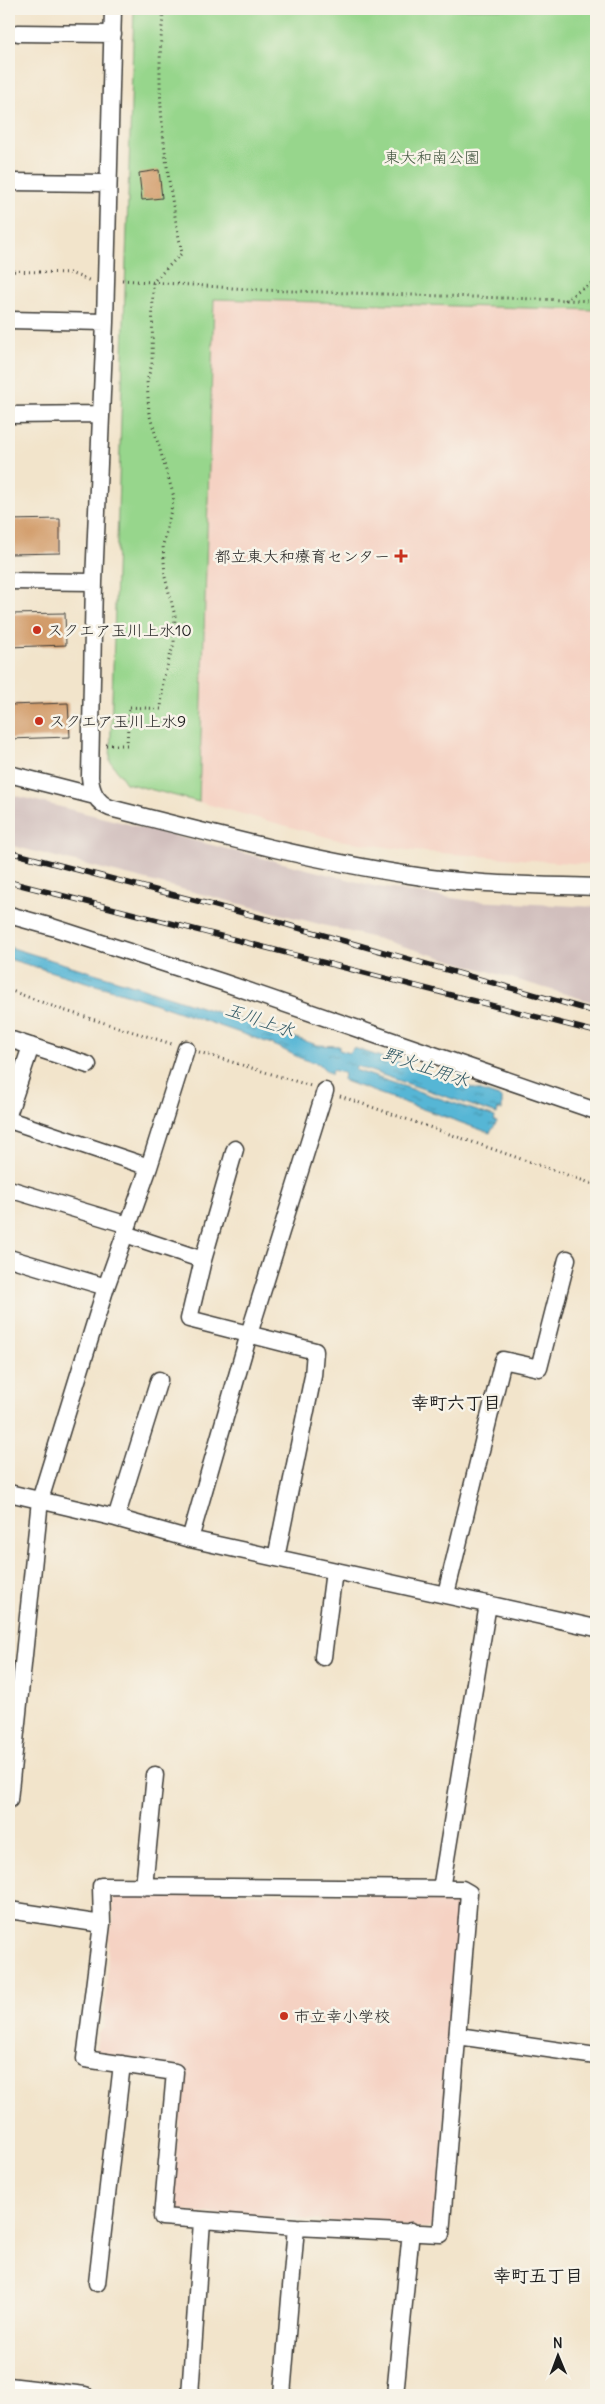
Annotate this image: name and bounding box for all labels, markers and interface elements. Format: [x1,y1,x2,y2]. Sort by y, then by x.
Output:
park label: 東大和南公園 [384,147,480,167]
place label: 都立東大和療育センター [215,546,390,566]
marker: 都立東大和療育センター [394,549,408,563]
place label: スクエア玉川上水10 [47,620,192,640]
marker: スクエア玉川上水10 [31,624,43,636]
place label: スクエア玉川上水9 [49,711,186,731]
marker: スクエア玉川上水9 [33,715,45,727]
water label: 玉川上水 [222,997,298,1042]
water label: 野火止用水 [380,1041,472,1092]
district label: 幸町六丁目 [411,1391,501,1414]
place label: 市立幸小学校 [294,2006,390,2026]
marker: 市立幸小学校 [278,2010,290,2022]
district label: 幸町五丁目 [493,2264,583,2287]
north arrow [532,2332,582,2382]
text: N [553,2334,563,2352]

